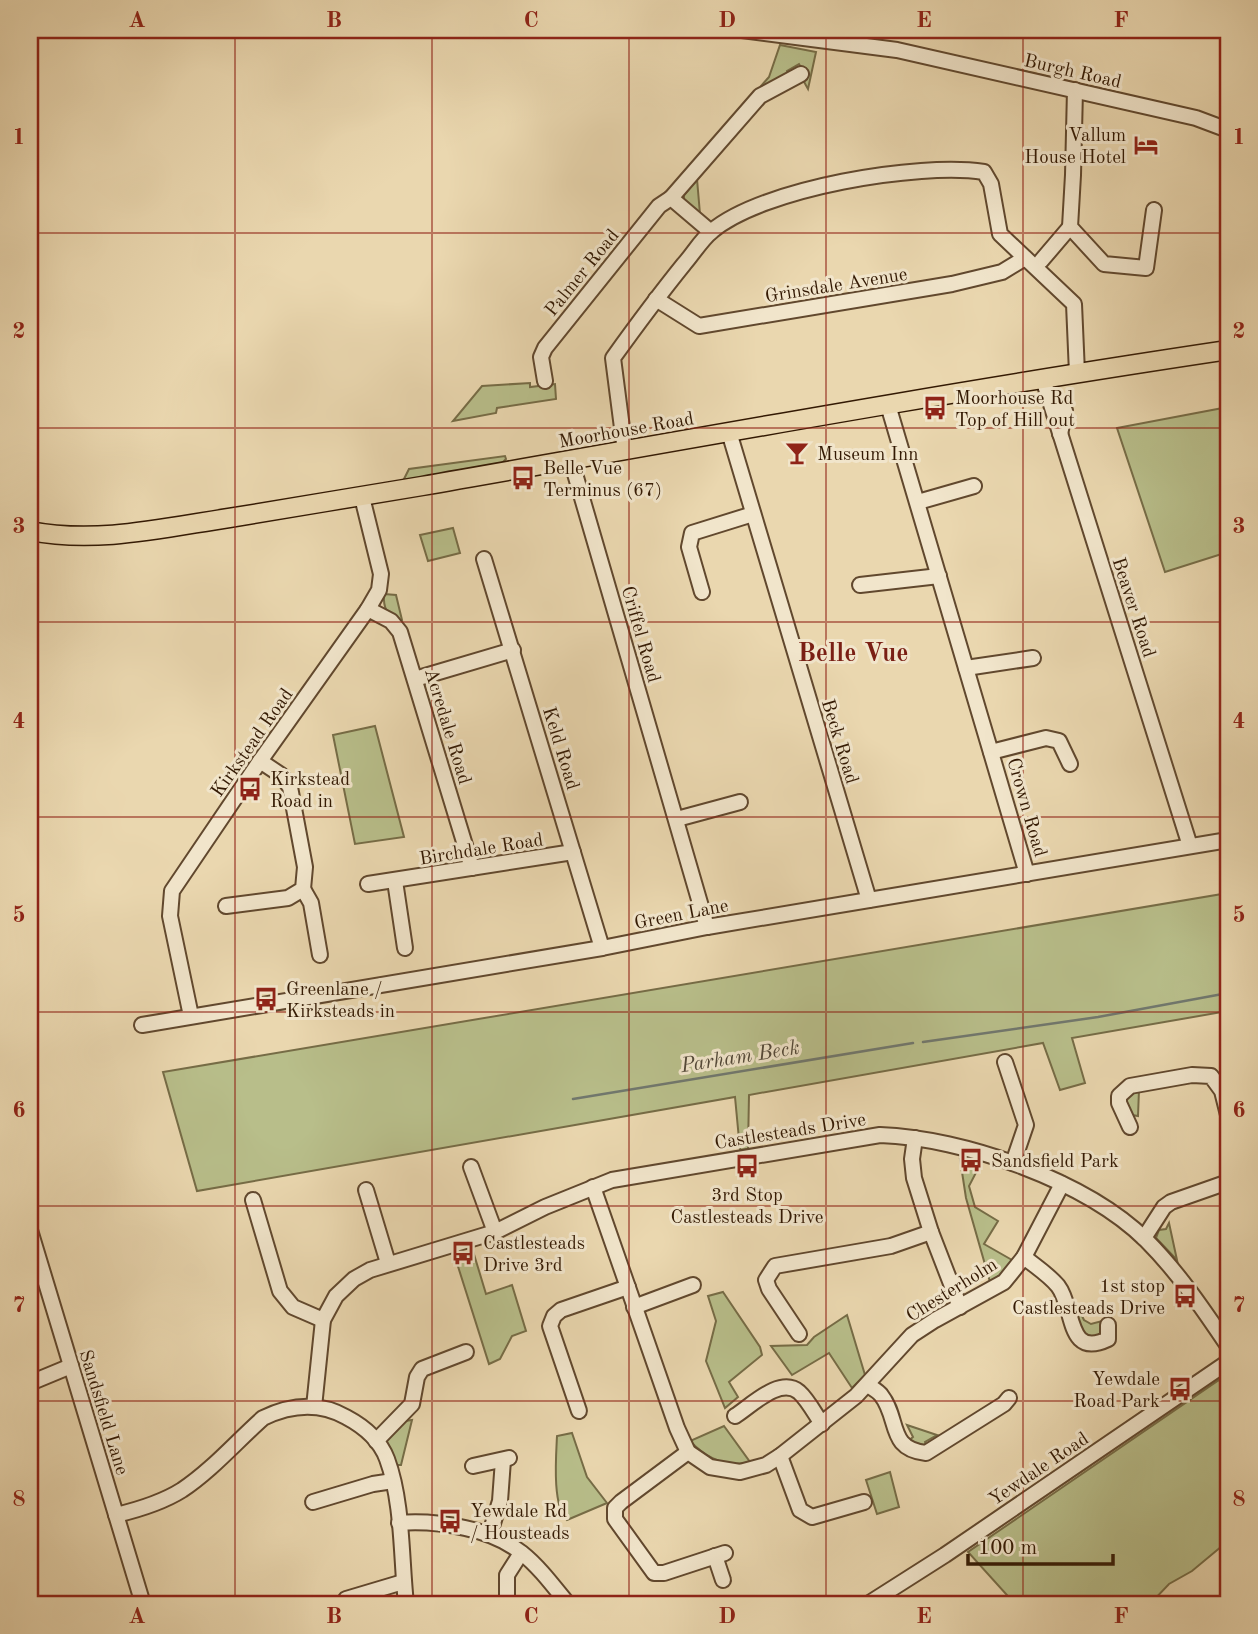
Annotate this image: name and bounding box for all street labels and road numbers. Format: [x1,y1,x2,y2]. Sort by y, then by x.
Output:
street label: Burgh Road [1022,52,1123,93]
street label: Palmer Road [542,226,624,321]
street label: Grinsdale Avenue [764,266,909,307]
street label: Moorhouse Road [557,410,696,453]
street label: Beaver Road [1108,555,1158,660]
street label: Criffel Road [617,584,662,685]
street label: Acredale Road [420,666,473,787]
street label: Kirkstead Road [209,686,298,801]
street label: Beck Road [817,697,861,787]
street label: Keld Road [538,705,581,793]
street label: Crown Road [1002,756,1049,860]
street label: Birchdale Road [418,831,545,870]
street label: Green Lane [633,897,730,934]
street label: Castlesteads Drive [713,1111,867,1154]
street label: Chesterholm [904,1256,1001,1327]
street label: Sandsfield Lane [75,1348,131,1478]
street label: Yewdale Road [986,1430,1093,1510]

